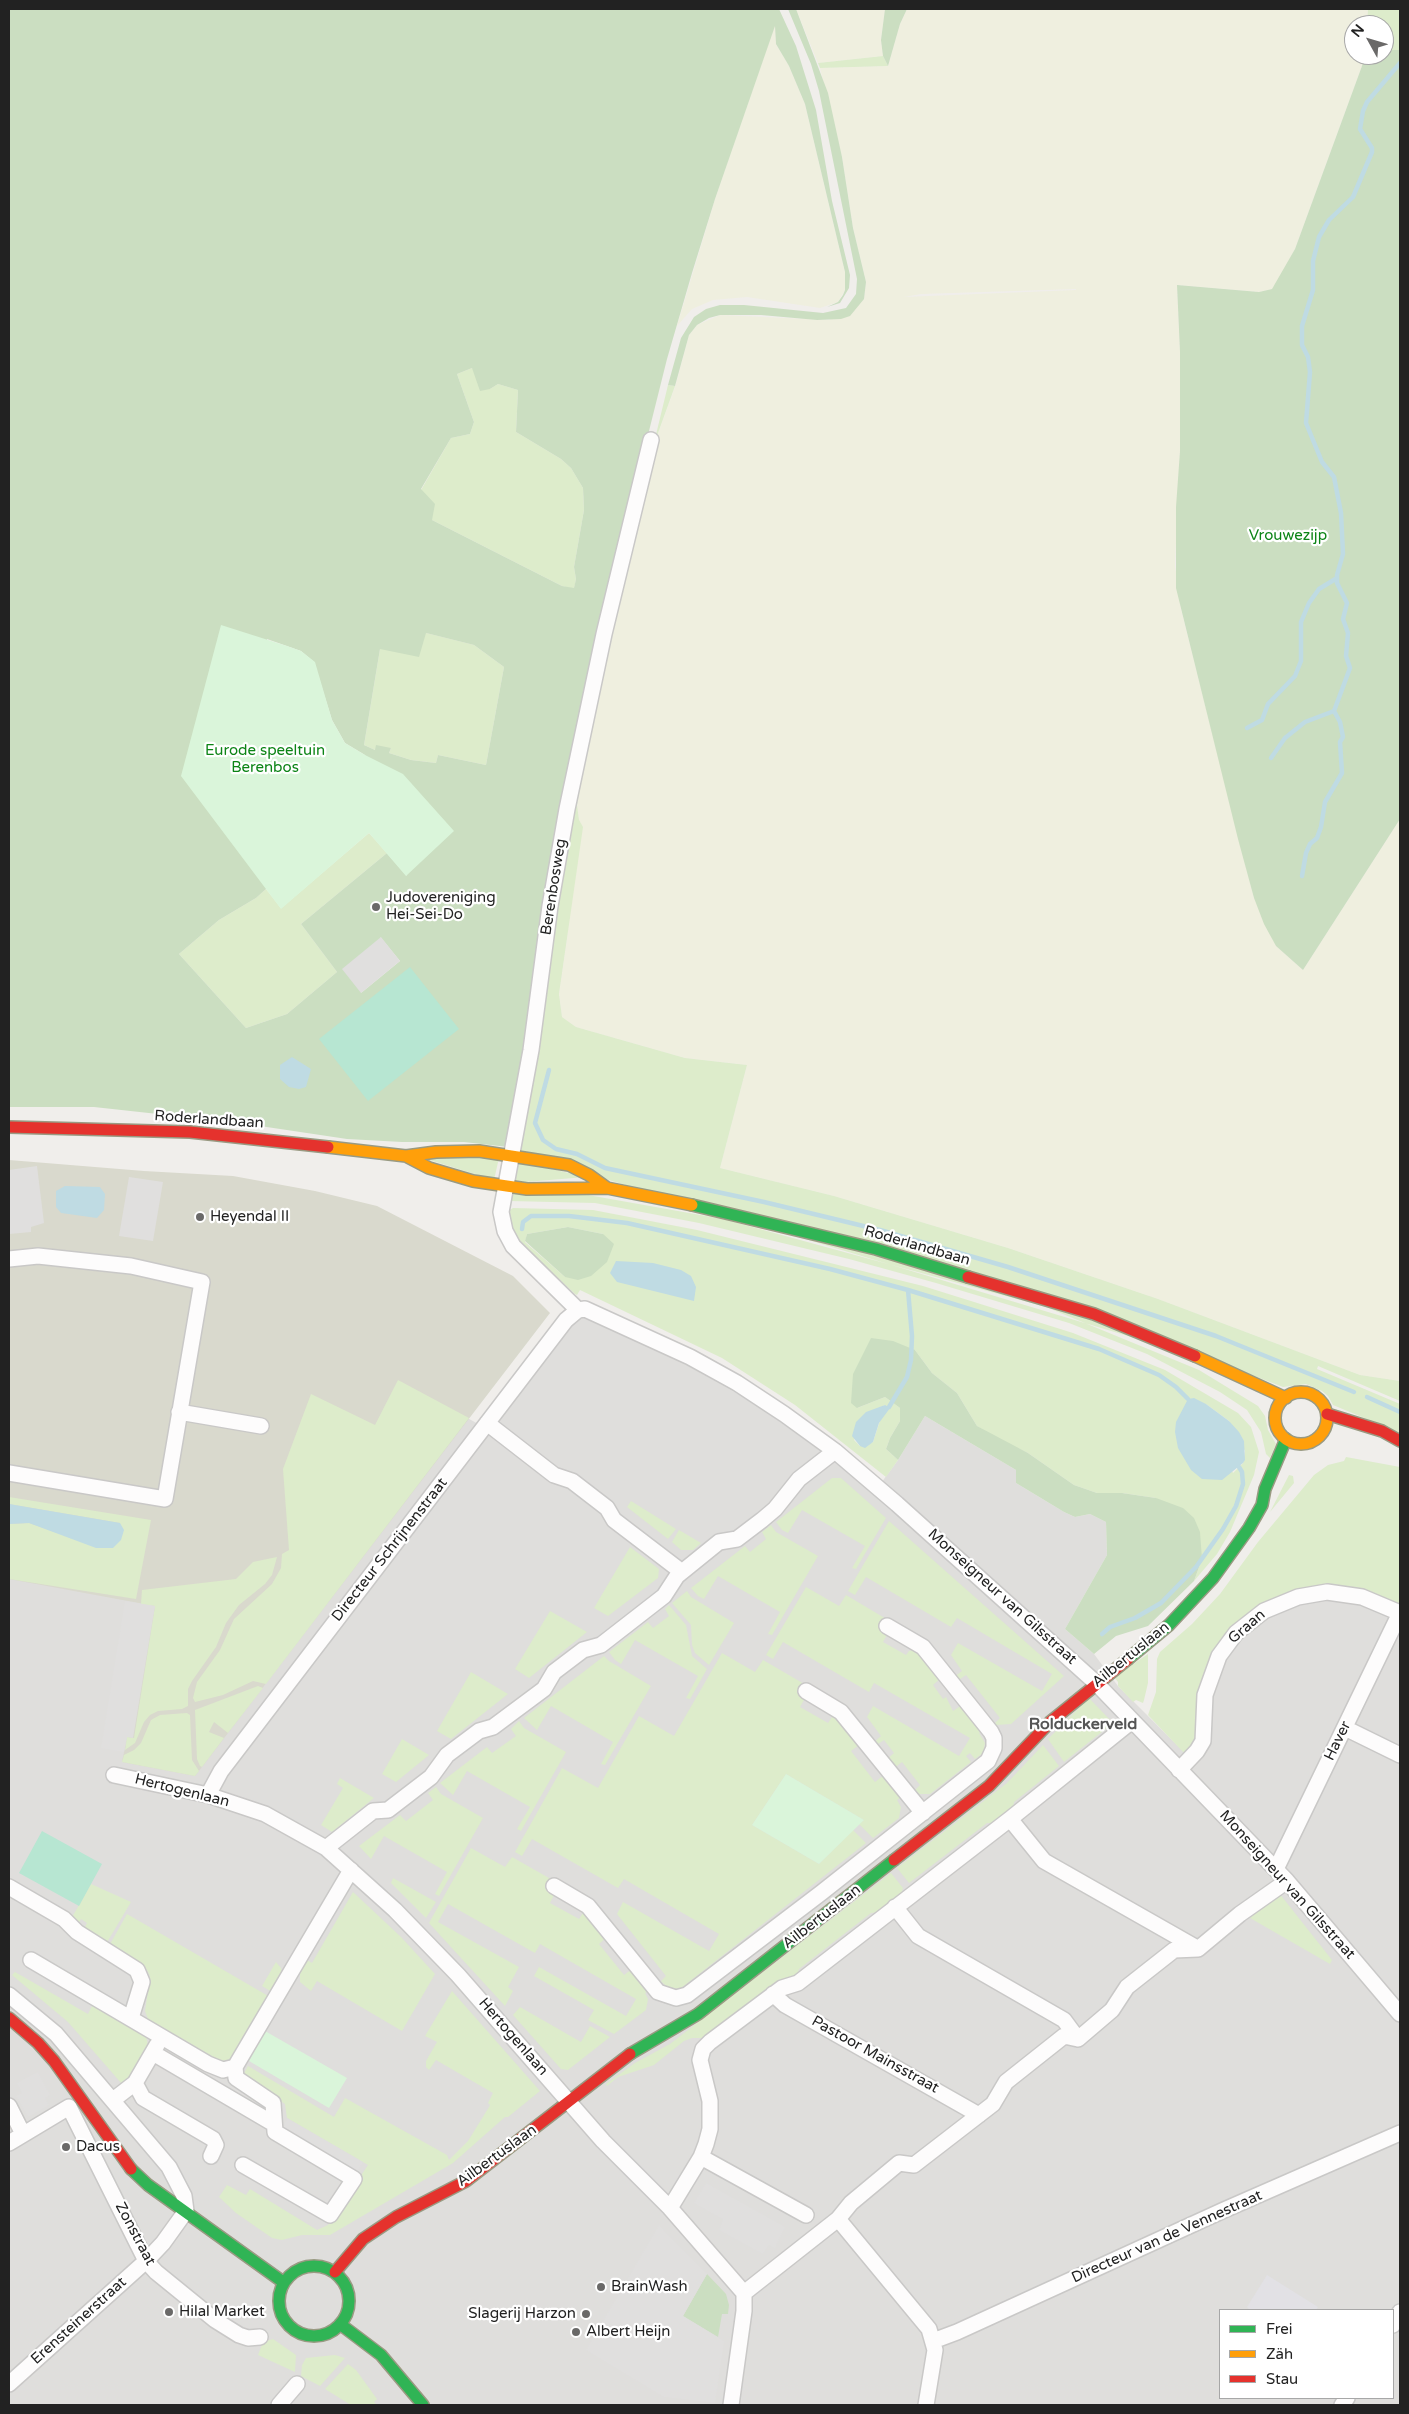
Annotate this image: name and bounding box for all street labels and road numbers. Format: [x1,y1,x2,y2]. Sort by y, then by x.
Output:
street label: Berenbosweg [537,837,571,937]
street label: Roderlandbaan [154,1107,264,1133]
street label: Roderlandbaan [862,1222,972,1270]
street label: Directeur Schrijnenstraat [328,1475,452,1625]
street label: Monseigneur van Gilsstraat [924,1525,1080,1669]
street label: Graan [1225,1606,1269,1648]
street label: Ailbertuslaan [1089,1618,1173,1692]
street label: Haver [1321,1718,1355,1764]
street label: Hertogenlaan [133,1771,231,1811]
street label: Monseigneur van Gilsstraat [1215,1807,1359,1963]
street label: Ailbertuslaan [779,1881,865,1953]
street label: Hertogenlaan [474,1995,552,2079]
street label: Pastoor Mainsstraat [808,2013,942,2097]
street label: Ailbertuslaan [454,2121,540,2191]
street label: Directeur van de Vennestraat [1069,2187,1265,2287]
street label: Zonstraat [111,2199,159,2269]
street label: Erensteinerstraat [28,2273,130,2369]

